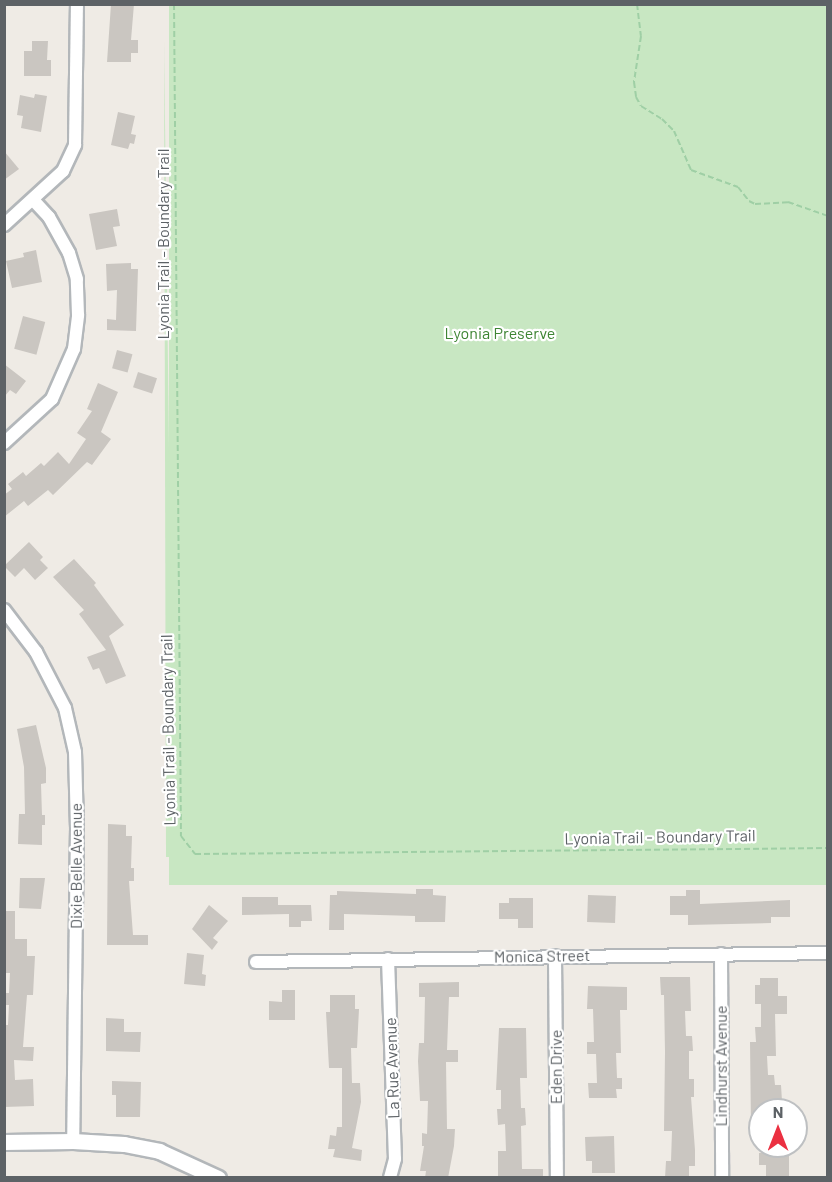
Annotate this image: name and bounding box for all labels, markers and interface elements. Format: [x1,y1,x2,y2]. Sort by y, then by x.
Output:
street label: Lyonia Trail - Boundary Trail [153,148,173,340]
park label: Lyonia Preserve [445,323,555,343]
street label: Lyonia Trail - Boundary Trail [157,634,179,826]
street label: Dixie Belle Avenue [66,803,86,929]
street label: Lyonia Trail - Boundary Trail [564,826,756,848]
street label: Monica Street [494,946,590,966]
street label: Lindhurst Avenue [711,1006,731,1126]
street label: La Rue Avenue [381,1017,403,1119]
street label: Eden Drive [546,1030,566,1104]
north arrow [748,1098,808,1158]
text: N [773,1102,783,1121]

